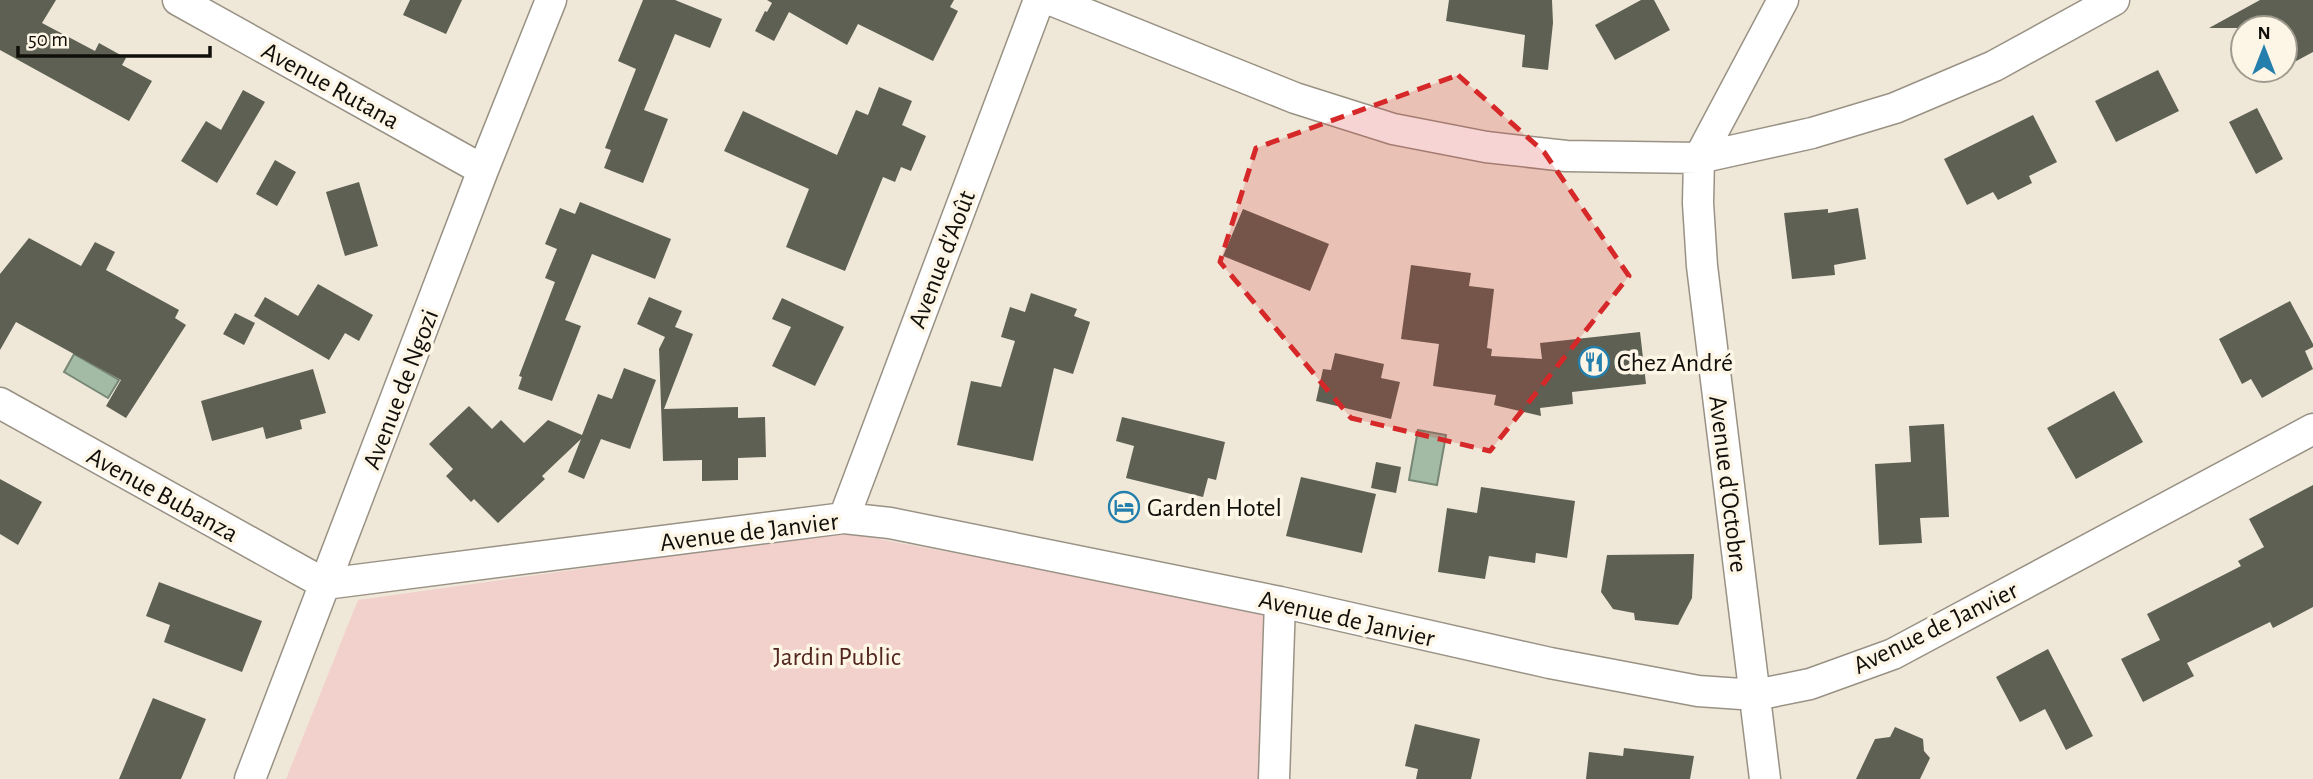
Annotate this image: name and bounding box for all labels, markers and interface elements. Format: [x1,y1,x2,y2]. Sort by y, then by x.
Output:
scale bar [18,14,210,58]
north arrow [2229,14,2299,84]
text: N [2257,24,2271,43]
text: 50 m [28,29,68,50]
street label: Avenue Rutana [257,37,404,134]
street label: Avenue d'Août [904,187,980,332]
street label: Avenue de Ngozi [359,306,443,473]
restaurant icon: Chez André [1577,345,1611,379]
place label: Chez André [1617,350,1733,376]
street label: Avenue d'Octobre [1704,394,1752,574]
street label: Avenue Bubanza [82,443,243,547]
hotel icon: Garden Hotel [1107,490,1141,524]
place label: Garden Hotel [1147,495,1282,521]
street label: Avenue de Janvier [658,508,840,556]
street label: Avenue de Janvier [1849,577,2022,679]
street label: Avenue de Janvier [1256,586,1438,652]
park label: Jardin Public [773,644,901,670]

